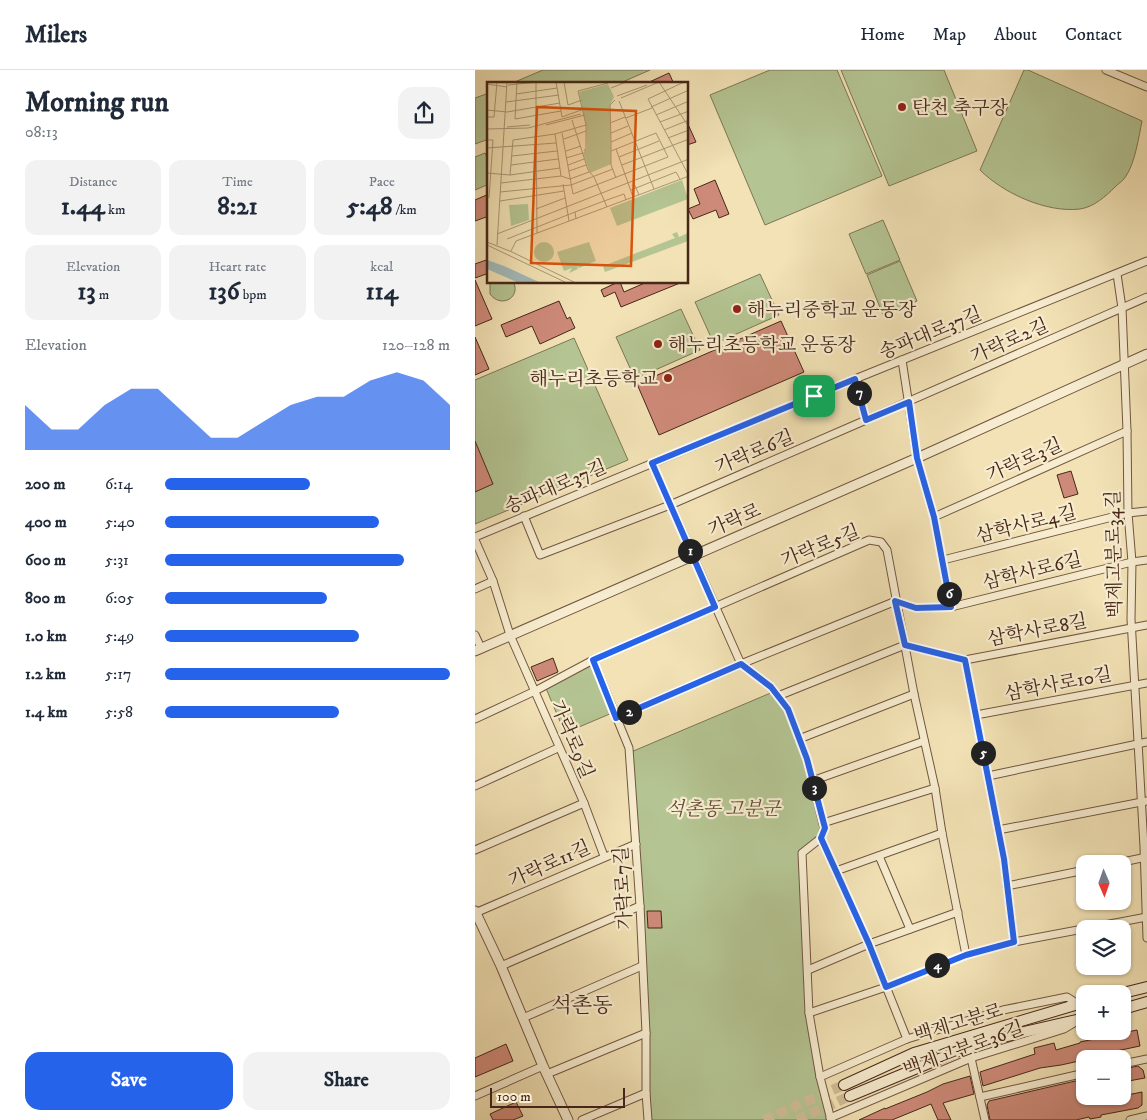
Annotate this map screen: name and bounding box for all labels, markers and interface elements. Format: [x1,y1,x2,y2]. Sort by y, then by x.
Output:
text: Milers [25,20,87,50]
text: Home [860,24,905,46]
text: Map [933,24,966,46]
text: About [994,24,1037,46]
text: Contact [1065,24,1122,46]
inset map [487,82,689,284]
text: Morning run [25,85,169,120]
button: share [398,87,450,139]
place label: 탄천 축구장 [912,97,1008,120]
marker: 탄천 축구장 [896,101,908,113]
text: 08:13 [25,122,58,142]
text: Distance [69,173,117,191]
text: Time [222,173,253,191]
text: Pace [369,173,395,191]
text: 1.44 [61,191,105,222]
text: 8:21 [217,191,258,222]
text: 5:48 [347,191,393,222]
text: km [105,201,125,219]
text: /km [393,201,417,219]
text: Elevation [66,258,120,276]
text: Heart rate [209,258,266,276]
text: kcal [370,258,393,276]
text: 13 [77,276,96,307]
text: 136 [208,276,240,307]
text: 114 [365,276,398,307]
text: m [96,286,109,304]
text: bpm [240,286,267,304]
place label: 해누리중학교 운동장 [747,299,917,322]
street label: 송파대로37길 [876,302,985,364]
marker: 해누리중학교 운동장 [731,303,743,315]
street label: 가락로2길 [967,314,1052,369]
place label: 해누리초등학교 운동장 [668,334,856,357]
text: Elevation [25,335,87,355]
text: 120–128 m [382,335,450,355]
marker: 해누리초등학교 운동장 [652,338,664,350]
place label: 해누리초등학교 [530,368,658,391]
marker: 해누리초등학교 [662,372,674,384]
pin [793,375,835,417]
pin: 7 [847,380,871,406]
icon: arrive [800,382,828,410]
text: 7 [856,384,863,402]
street label: 가락로6길 [712,426,797,479]
street label: 가락로3길 [983,433,1066,487]
street label: 송파대로37길 [501,456,610,519]
text: 200 m [25,474,66,494]
text: 6:14 [105,474,133,494]
street label: 백제고분로34길 [1102,490,1127,618]
street label: 가락로 [705,499,764,542]
street label: 삼학사로4길 [974,501,1079,548]
text: 400 m [25,512,67,532]
text: 5:40 [105,512,135,532]
street label: 가락로5길 [778,520,863,573]
pin: 1 [677,538,703,564]
text: 1 [688,542,693,560]
street label: 삼학사로6길 [980,548,1084,595]
text: 600 m [25,550,66,570]
text: 5:31 [105,550,129,570]
pin: 6 [937,582,961,606]
text: 6 [946,585,953,603]
text: 800 m [25,588,66,608]
text: 6:05 [105,588,134,608]
street label: 삼학사로8길 [985,610,1089,651]
text: 1.0 km [25,626,67,646]
text: 5:49 [105,626,134,646]
street label: 삼학사로10길 [1003,663,1114,706]
text: 1.2 km [25,664,66,684]
text: 5:17 [105,664,131,684]
street label: 가락로9길 [545,697,598,782]
pin: 2 [617,700,641,724]
text: 1.4 km [25,702,67,722]
text: 5:58 [105,702,133,722]
text: 2 [626,703,633,721]
pin: 5 [971,740,995,766]
text: 5 [980,744,987,762]
pin: 3 [801,776,827,800]
text: 3 [812,779,817,797]
park label: 석촌동 고분군 [666,798,782,821]
street label: 가락로11길 [505,836,594,893]
street label: 가락로7길 [610,846,637,930]
north arrow [1076,855,1131,910]
map controls [1076,855,1131,1105]
button: layers [1076,920,1131,975]
pin: 4 [925,952,949,978]
text: 4 [933,956,942,974]
button: + [1076,985,1131,1040]
district label: 석촌동 [552,993,612,1019]
street label: 백제고분로 [911,999,1006,1048]
street label: 백제고분로36길 [900,1017,1027,1082]
button: − [1076,1050,1131,1105]
button: Save [25,1052,233,1110]
button: Share [243,1052,450,1110]
scale bar [490,1085,625,1108]
text: 100 m [497,1088,531,1106]

